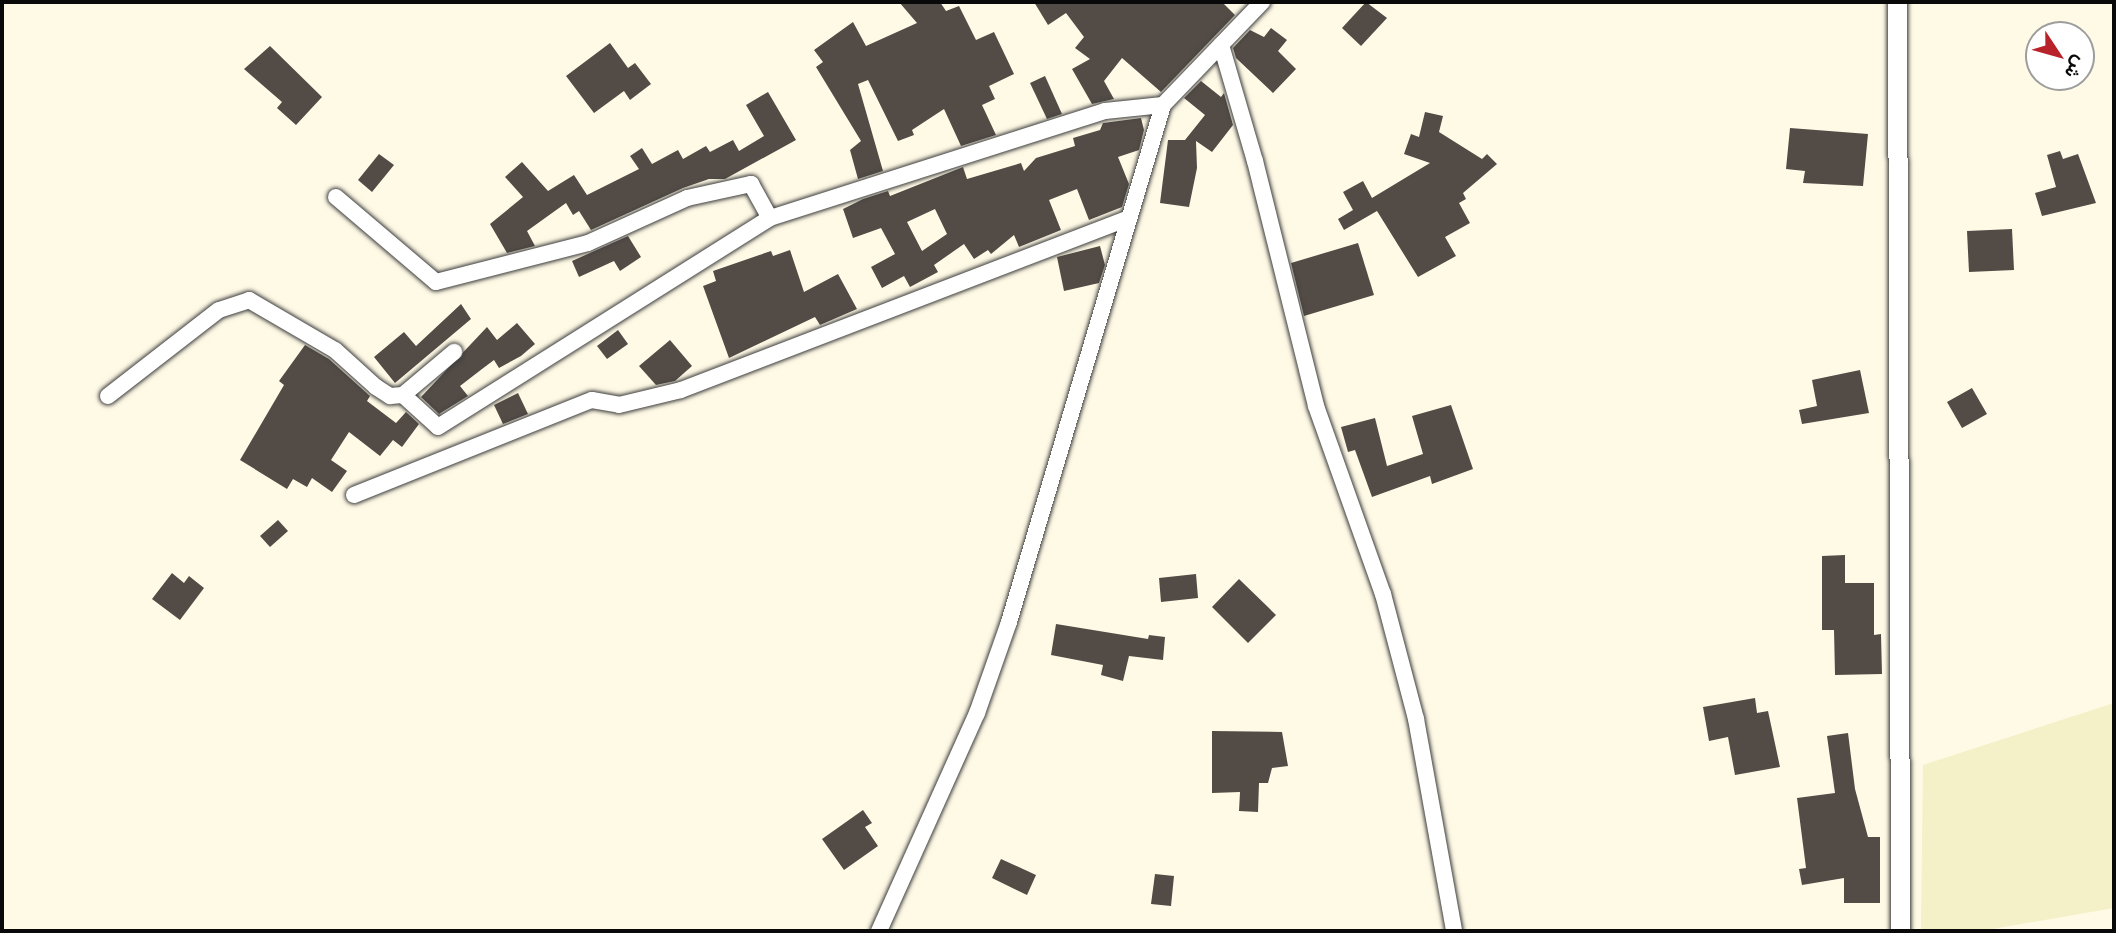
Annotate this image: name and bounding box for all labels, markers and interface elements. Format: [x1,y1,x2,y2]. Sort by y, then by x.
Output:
north arrow [2025,21,2095,91]
text: ش [2060,51,2092,83]

